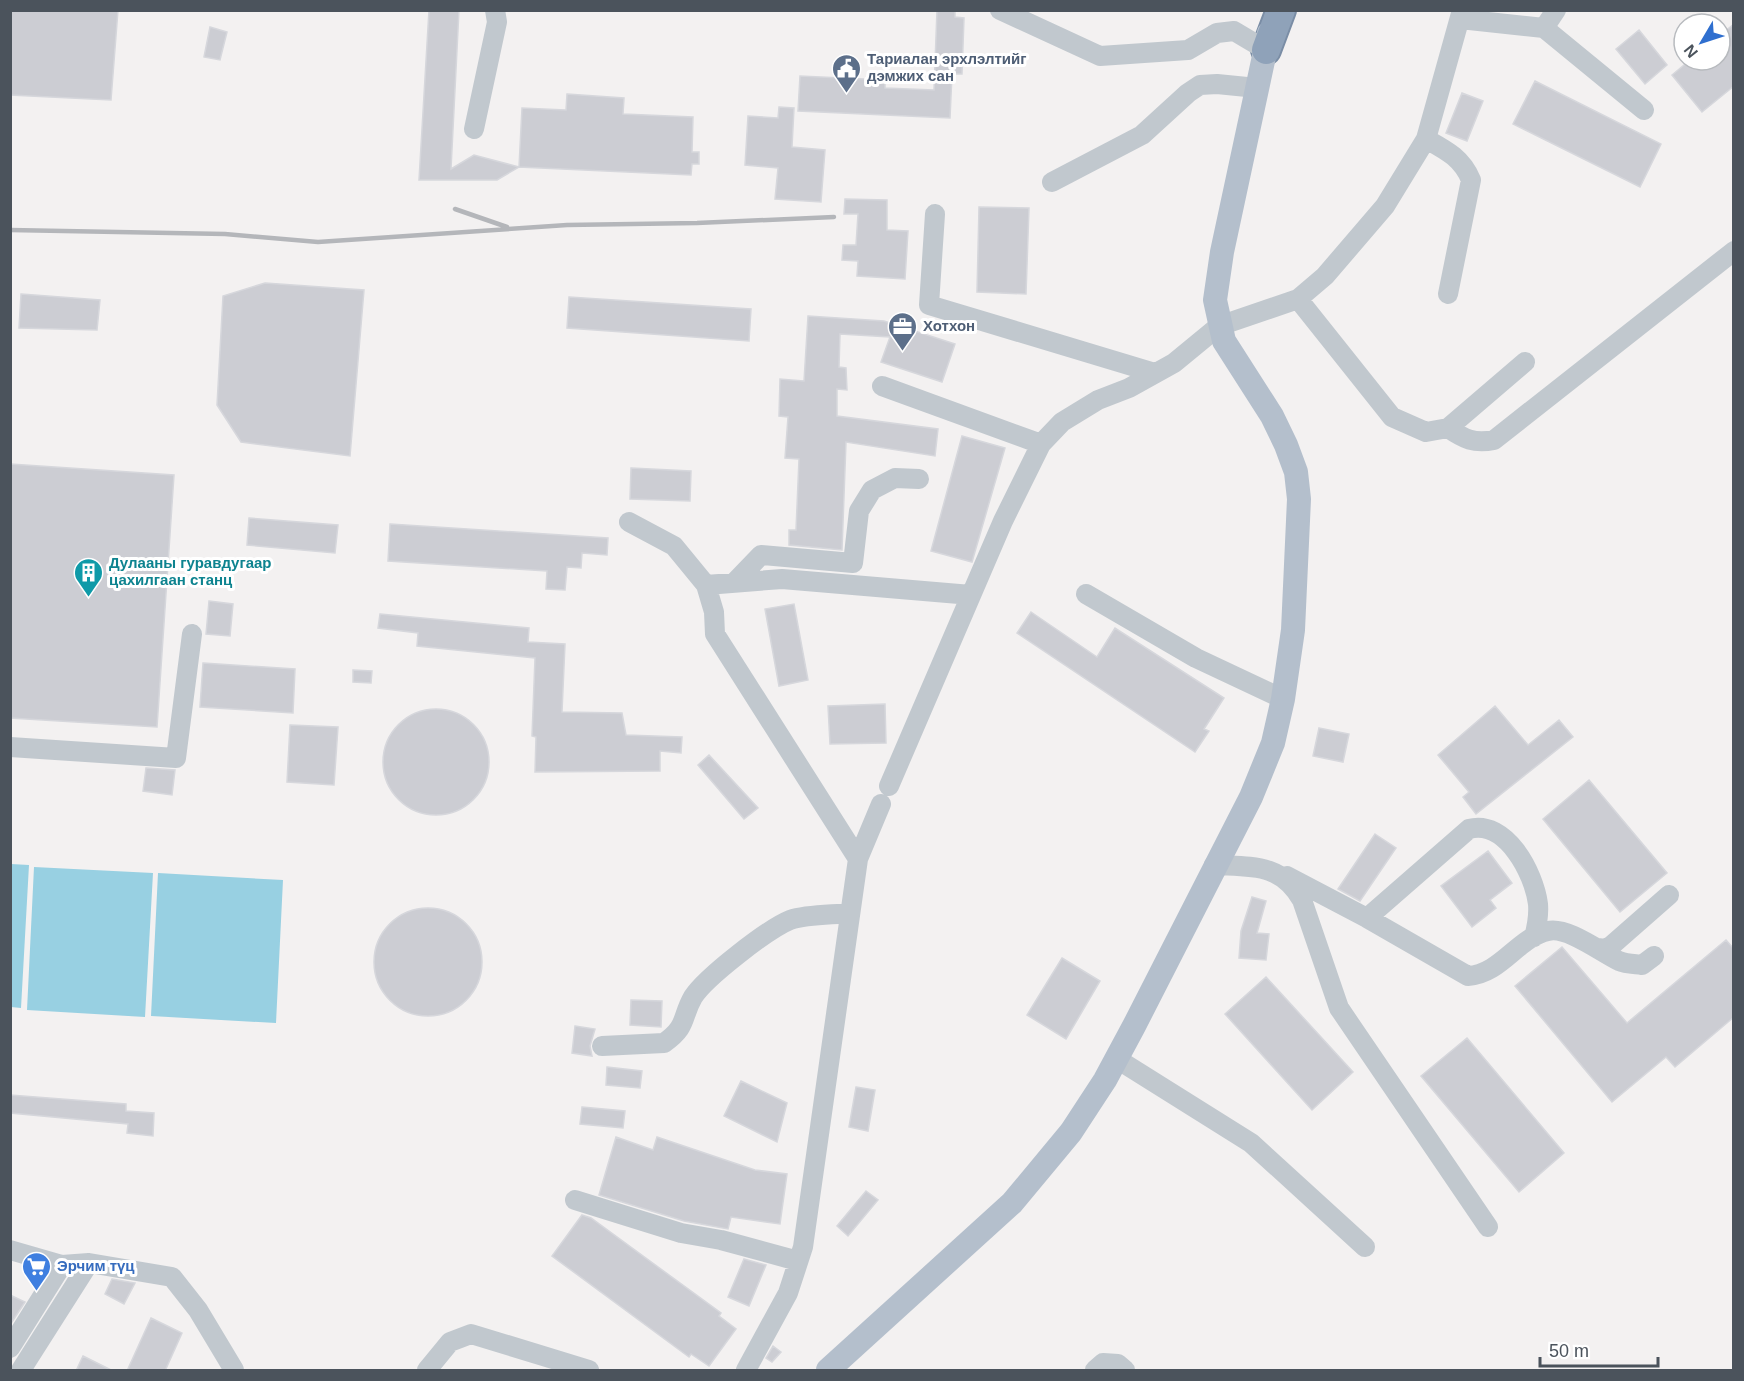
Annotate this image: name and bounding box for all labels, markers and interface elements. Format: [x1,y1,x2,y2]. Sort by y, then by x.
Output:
north arrow [1672,12,1732,72]
text: N [1680,41,1701,61]
place label: Тариалан эрхлэлтийг дэмжих сан [867,50,1027,84]
public building icon: Тариалан эрхлэлтийг дэмжих сан [830,52,862,94]
office icon: Хотхон [886,310,918,352]
place label: Хотхон [923,317,975,334]
place label: Дулааны гуравдугаар цахилгаан станц [109,554,272,588]
building icon: Дулааны гуравдугаар цахилгаан станц [72,556,104,598]
supermarket icon: Эрчим түц [20,1250,52,1292]
place label: Эрчим түц [57,1257,135,1274]
scale bar [1540,1330,1658,1368]
text: 50 m [1549,1341,1589,1361]

